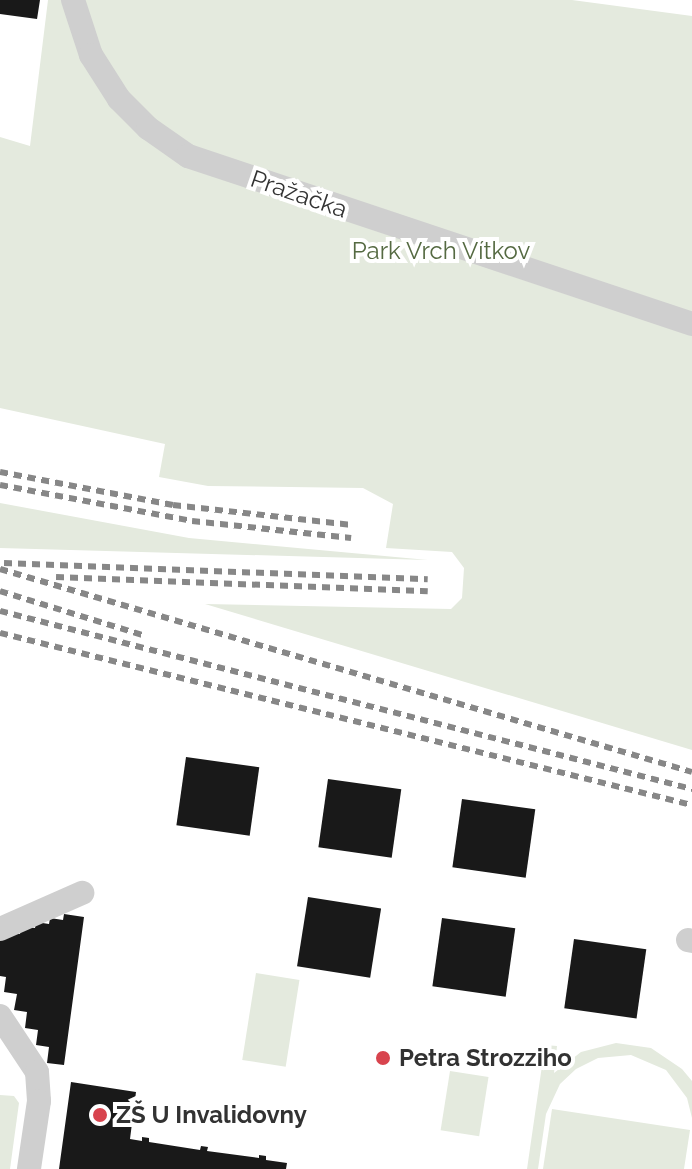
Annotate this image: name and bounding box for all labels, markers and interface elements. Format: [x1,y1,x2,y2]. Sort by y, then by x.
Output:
street label: Pražačka [247,164,351,224]
park label: Park Vrch Vítkov [351,237,531,265]
place label: Petra Strozziho [399,1044,572,1072]
marker: Petra Strozziho [374,1049,392,1067]
place label: ZŠ U Invalidovny [116,1101,307,1129]
marker: ZŠ U Invalidovny [91,1106,109,1124]

